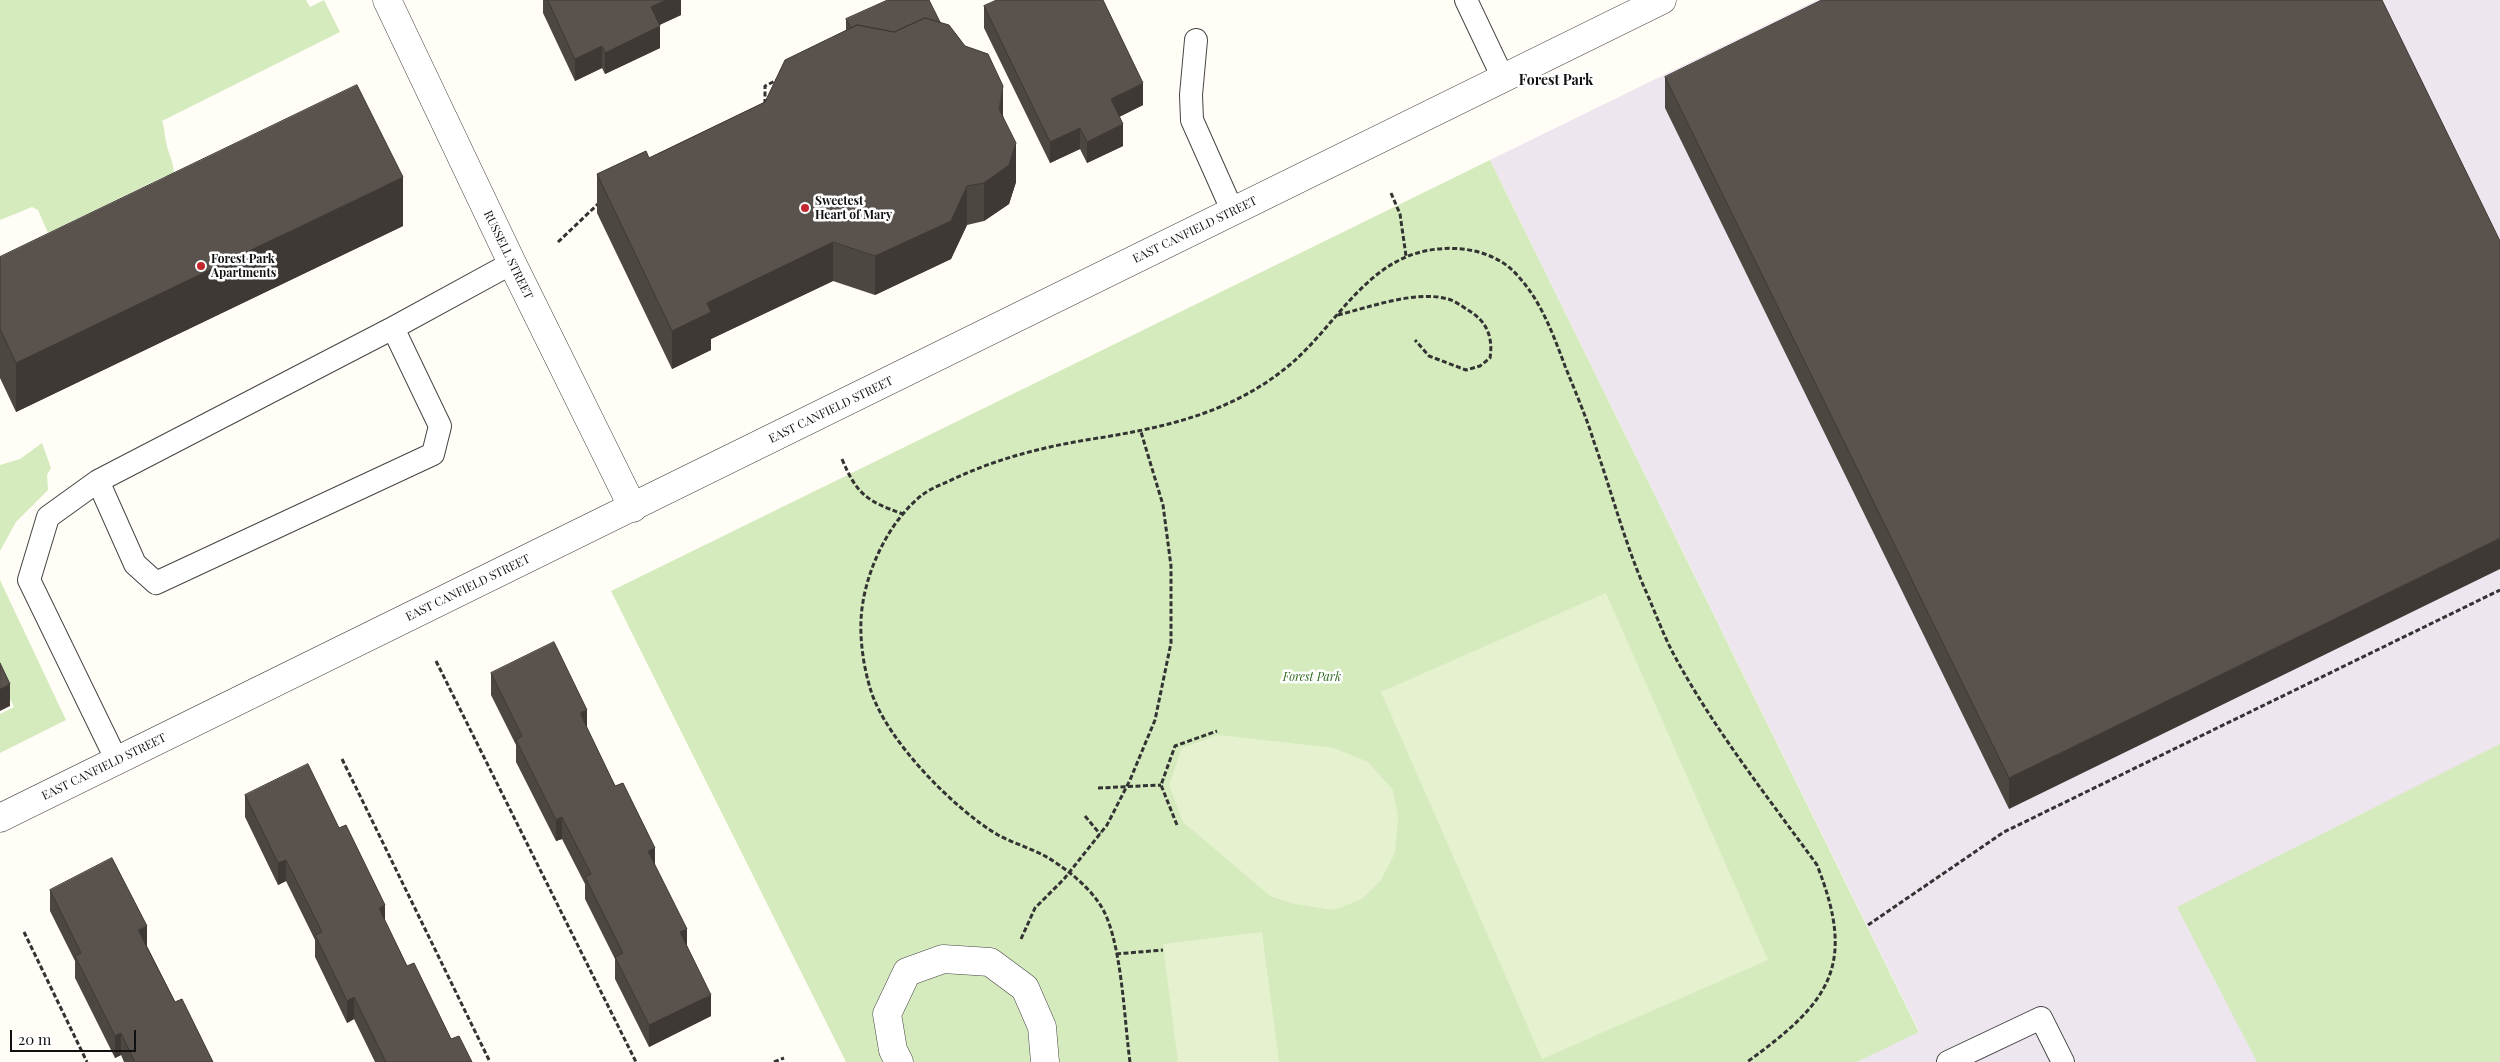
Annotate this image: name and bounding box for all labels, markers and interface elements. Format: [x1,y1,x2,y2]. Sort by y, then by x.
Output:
district label: Forest Park [1519,73,1593,89]
place label: Sweetest Heart of Mary [815,194,892,222]
street label: EAST CANFIELD STREET [1130,194,1260,266]
marker: Sweetest Heart of Mary [799,202,811,214]
street label: RUSSELL STREET [480,208,536,302]
place label: Forest Park Apartments [211,252,276,280]
marker: Forest Park Apartments [195,260,207,272]
street label: EAST CANFIELD STREET [766,374,896,446]
street label: EAST CANFIELD STREET [403,552,533,624]
park label: Forest Park [1283,670,1341,684]
street label: EAST CANFIELD STREET [39,731,169,803]
scale bar [12,1020,139,1052]
text: 20 m [18,1029,51,1049]

